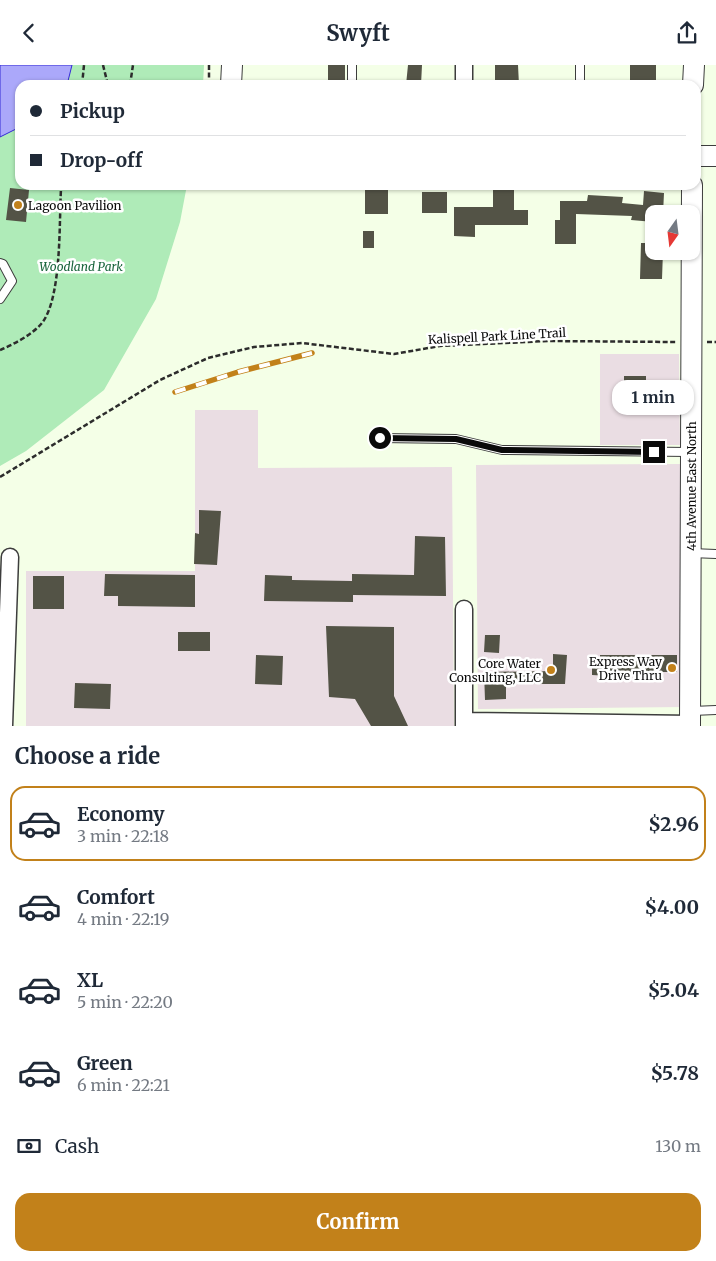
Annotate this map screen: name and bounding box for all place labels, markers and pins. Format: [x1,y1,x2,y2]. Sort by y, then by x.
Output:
place label: Lagoon Pavilion [28,198,122,213]
marker: Lagoon Pavilion [12,199,24,211]
place label: Express Way Drive Thru [589,654,662,683]
place label: Core Water Consulting, LLC [449,656,542,685]
marker: Express Way Drive Thru [666,662,678,674]
marker: Core Water Consulting, LLC [545,664,557,676]

